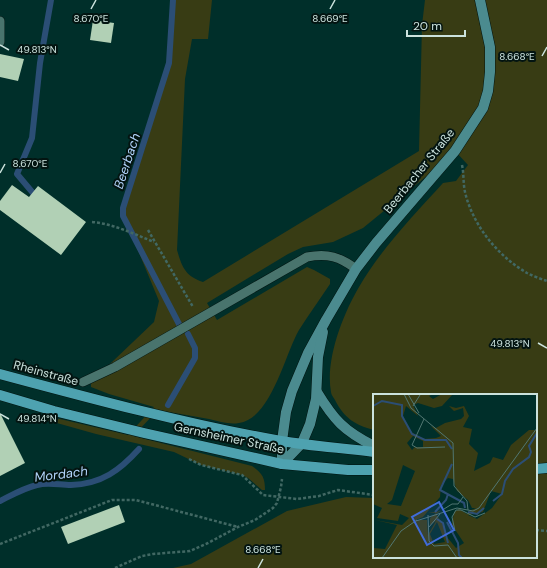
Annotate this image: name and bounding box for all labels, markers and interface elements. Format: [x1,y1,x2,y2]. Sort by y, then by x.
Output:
text: 8.670°E [74,12,109,25]
text: 8.669°E [312,12,348,25]
scale bar [407,12,465,38]
text: 20 m [413,18,442,34]
text: 49.813°N [17,43,57,56]
text: 8.668°E [499,50,535,63]
street label: Beerbacher Straße [380,125,458,217]
water label: Beerbach [110,131,144,191]
text: 8.670°E [13,157,48,170]
text: 49.813°N [490,337,530,350]
street label: Rheinstraße [12,357,80,389]
inset map [373,394,537,558]
text: 49.814°N [17,412,57,425]
street label: Gernsheimer Straße [172,419,286,458]
water label: Mordach [33,462,89,486]
text: 8.668°E [245,543,281,556]

